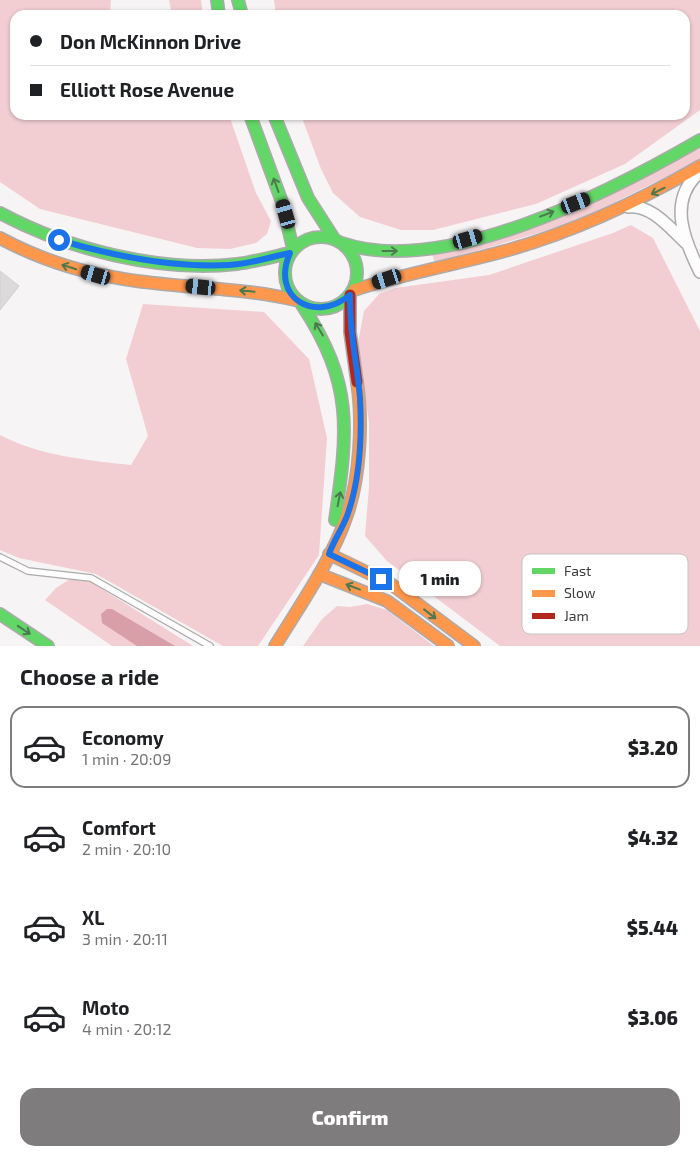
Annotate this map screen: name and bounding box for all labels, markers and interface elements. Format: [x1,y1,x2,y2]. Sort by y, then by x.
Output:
text: Don McKinnon Drive [60,30,241,53]
text: Elliott Rose Avenue [60,78,234,101]
one-way arrow [271,178,280,193]
one-way arrow [651,186,666,196]
car [559,191,592,215]
car [274,198,297,230]
one-way arrow [539,209,554,218]
car [451,228,484,250]
route start [48,229,70,251]
one-way arrow [381,246,397,256]
one-way arrow [61,261,77,271]
car [79,264,112,286]
car [370,267,403,291]
car [185,278,216,296]
one-way arrow [239,287,255,296]
one-way arrow [313,322,323,336]
one-way arrow [335,492,345,508]
legend [522,554,688,634]
callout: 1 min [398,562,481,596]
text: Fast [564,562,591,579]
route end [370,568,392,590]
text: 1 min [420,569,460,588]
one-way arrow [346,582,361,591]
text: Slow [564,584,596,601]
text: Jam [564,607,589,624]
one-way arrow [423,609,437,619]
one-way arrow [17,625,31,635]
text: Choose a ride [20,663,159,689]
icon: car [22,725,67,770]
text: Economy [82,726,164,749]
text: $3.20 [628,736,678,759]
text: 1 min · 20:09 [82,749,171,768]
icon: car [22,815,67,860]
text: Comfort [82,816,156,839]
text: $4.32 [628,826,678,849]
text: 2 min · 20:10 [82,839,171,858]
icon: car [22,905,67,950]
text: XL [82,906,104,929]
text: $5.44 [627,916,678,939]
text: 3 min · 20:11 [82,929,168,948]
icon: car [22,995,67,1040]
text: Moto [82,996,130,1019]
text: $3.06 [627,1006,678,1029]
text: 4 min · 20:12 [82,1019,171,1038]
button: Confirm [20,1088,680,1146]

